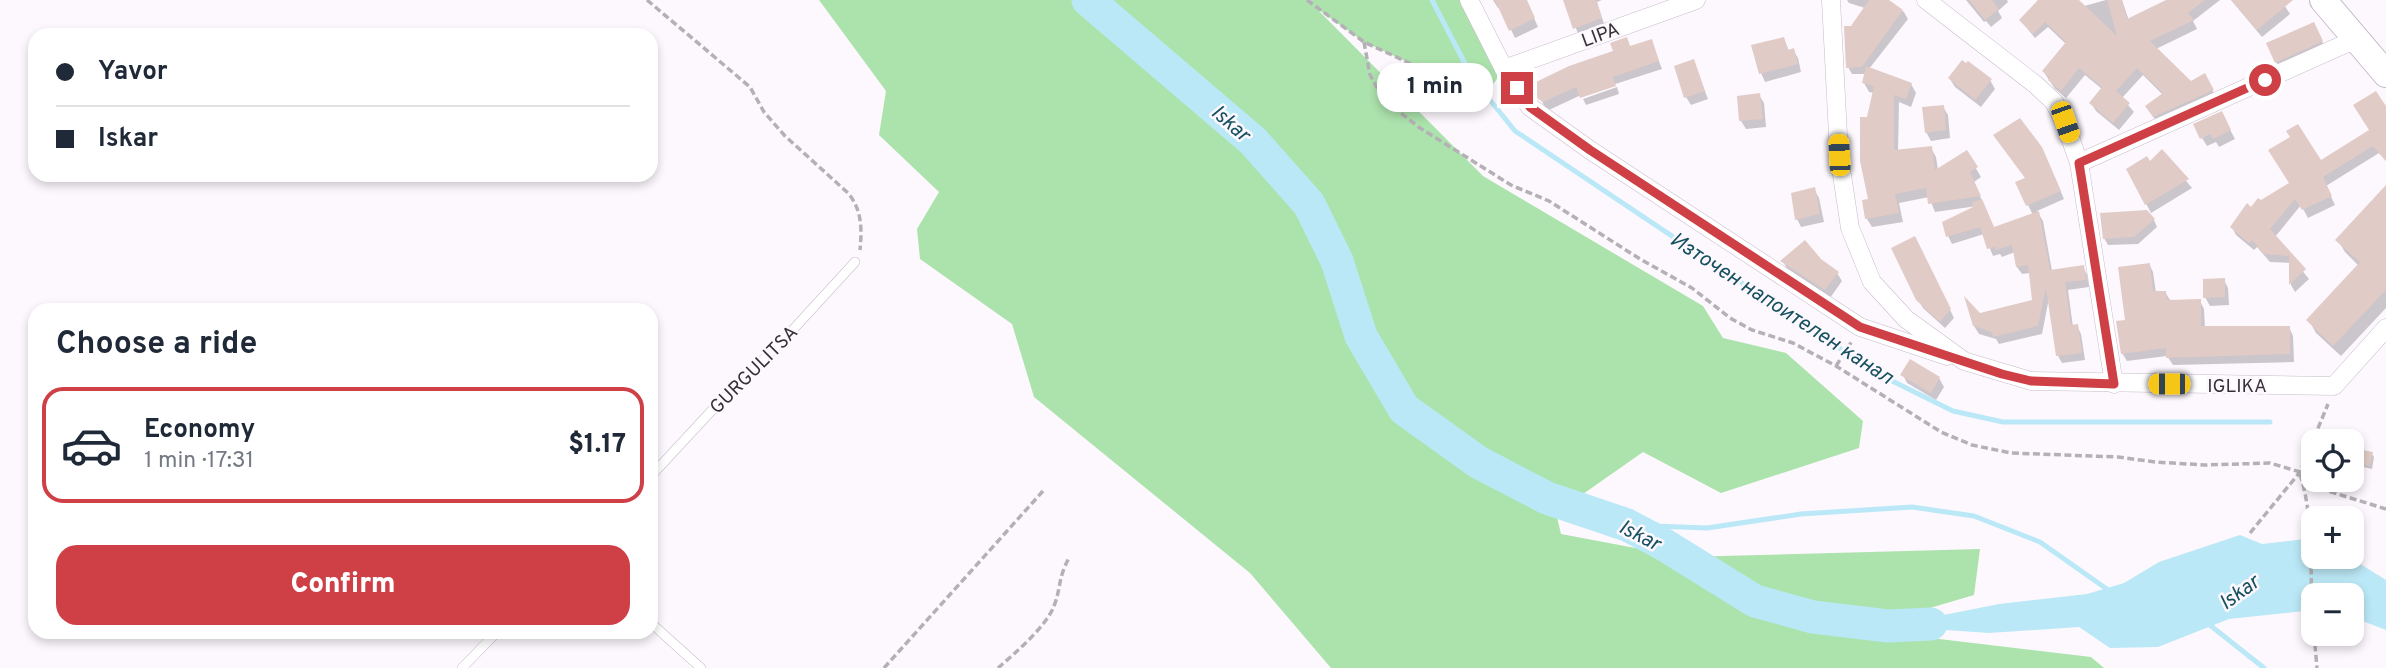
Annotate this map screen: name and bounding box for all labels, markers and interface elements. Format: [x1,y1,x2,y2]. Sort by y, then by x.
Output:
street label: LIPA [1578,18,1623,54]
text: Yavor [98,56,168,89]
callout: 1 min [1377,64,1492,112]
route start [2249,64,2281,96]
route end [1501,72,1533,104]
text: 1 min [1407,73,1463,102]
car [2049,99,2082,145]
water label: Iskar [1205,100,1257,150]
text: Iskar [98,123,158,156]
car [1828,133,1851,177]
water label: Източен напоителен канал [1664,227,1899,392]
street label: GURGULITSA [705,321,804,420]
text: Choose a ride [56,325,257,365]
car [2149,374,2191,395]
street label: IGLIKA [2207,375,2267,399]
icon: car [60,414,123,477]
text: Economy [144,414,255,447]
text: $1.17 [568,429,626,462]
map controls [2301,429,2364,646]
button: locate [2301,429,2364,492]
text: 1 min · 17:31 [144,447,254,476]
button: + [2301,506,2364,569]
water label: Iskar [1614,514,1667,559]
button: Confirm [56,545,630,625]
water label: Iskar [2214,568,2267,617]
button: − [2301,583,2364,646]

